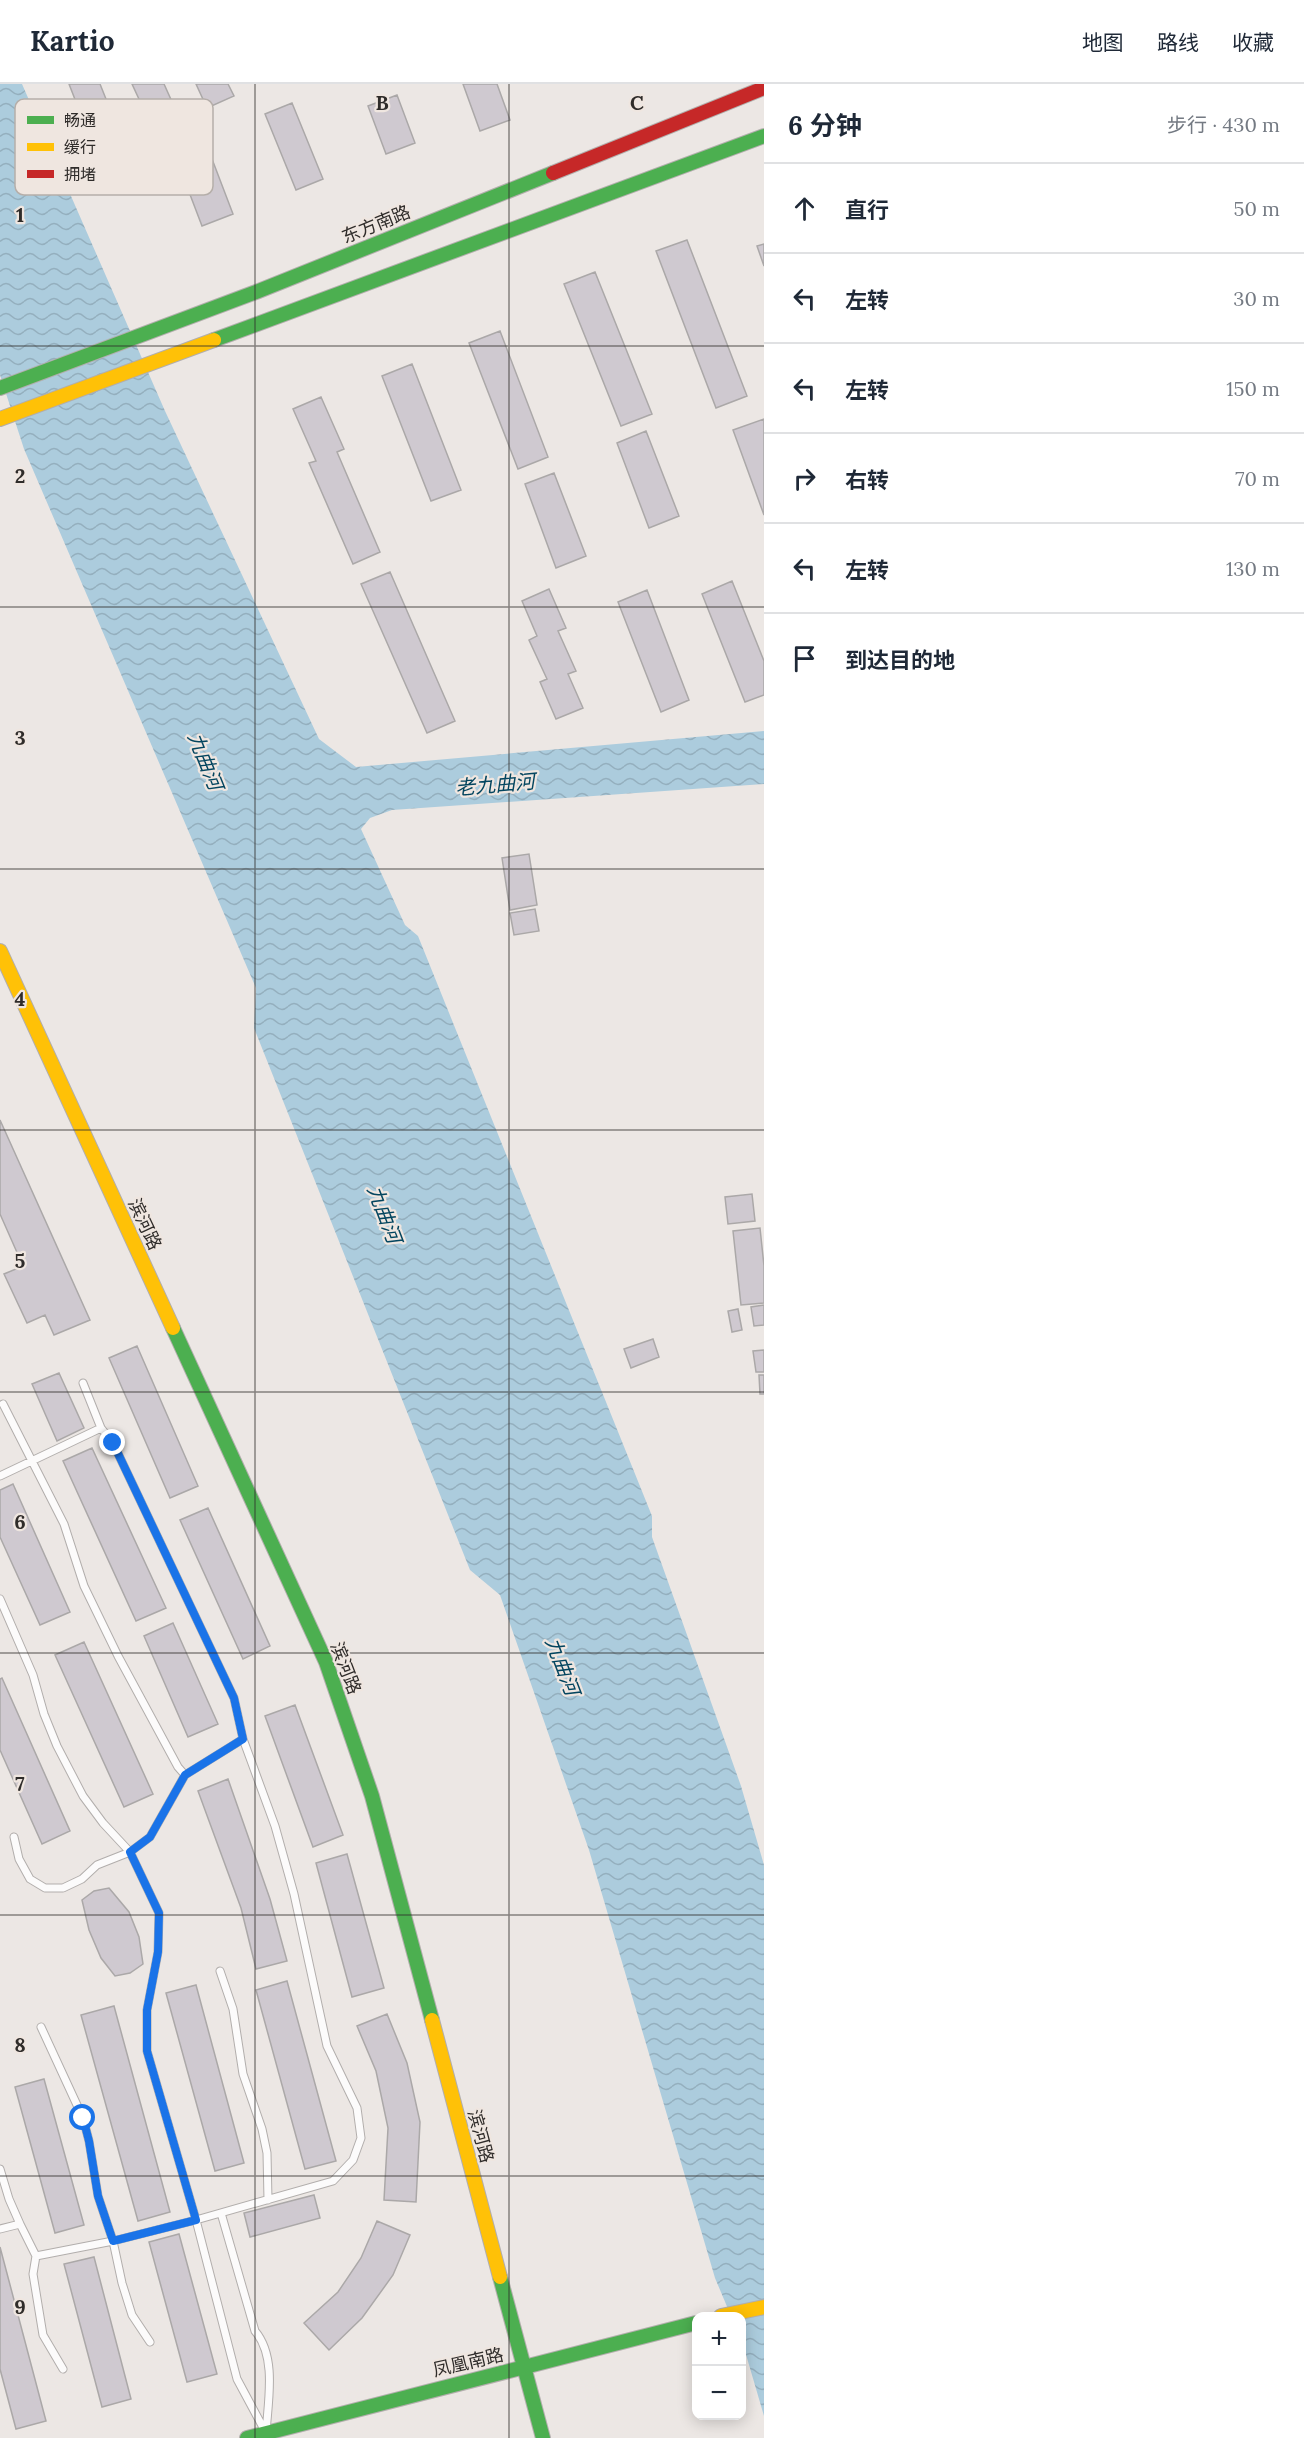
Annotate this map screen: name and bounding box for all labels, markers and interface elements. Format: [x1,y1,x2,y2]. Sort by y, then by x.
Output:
text: Kartio [30,23,114,59]
text: 地图 [1082,29,1124,56]
text: 路线 [1157,29,1199,56]
text: 收藏 [1232,29,1274,56]
text: B [375,90,389,115]
text: C [630,90,644,115]
legend [15,99,213,195]
text: 6 分钟 [788,109,862,142]
text: 畅通 [64,110,96,130]
text: 步行 · 430 m [1167,112,1280,137]
text: 缓行 [64,137,96,157]
text: 拥堵 [64,164,96,184]
icon: ahead [788,192,821,225]
text: 直行 [845,196,889,224]
text: 50 m [1234,196,1280,221]
street label: 东方南路 [338,200,414,248]
text: 1 [16,202,24,227]
icon: left [788,282,821,315]
text: 左转 [845,286,889,314]
text: 30 m [1233,286,1280,311]
icon: left [788,372,821,405]
text: 左转 [845,376,889,404]
text: 150 m [1226,376,1280,401]
icon: right [788,462,821,495]
text: 2 [15,463,25,488]
text: 右转 [845,466,889,494]
text: 70 m [1235,466,1280,491]
icon: left [788,552,821,585]
text: 左转 [845,556,889,584]
text: 130 m [1226,556,1280,581]
icon: arrive [788,642,821,675]
text: 到达目的地 [845,646,955,674]
text: 3 [14,725,26,750]
water label: 九曲河 [183,729,230,797]
water label: 老九曲河 [454,768,540,800]
text: 4 [15,986,26,1011]
water label: 九曲河 [363,1182,409,1250]
street label: 滨河路 [123,1195,167,1253]
text: 5 [15,1248,26,1273]
route end [99,1429,125,1455]
text: 6 [14,1509,26,1534]
water label: 九曲河 [541,1634,587,1702]
street label: 滨河路 [326,1639,366,1697]
text: 7 [15,1771,25,1796]
text: 8 [14,2032,26,2057]
route start [69,2104,95,2130]
street label: 滨河路 [463,2107,499,2165]
text: 9 [14,2294,26,2319]
map controls [692,2312,746,2420]
button: + [692,2312,746,2366]
street label: 凤凰南路 [430,2343,506,2381]
button: − [692,2366,746,2420]

